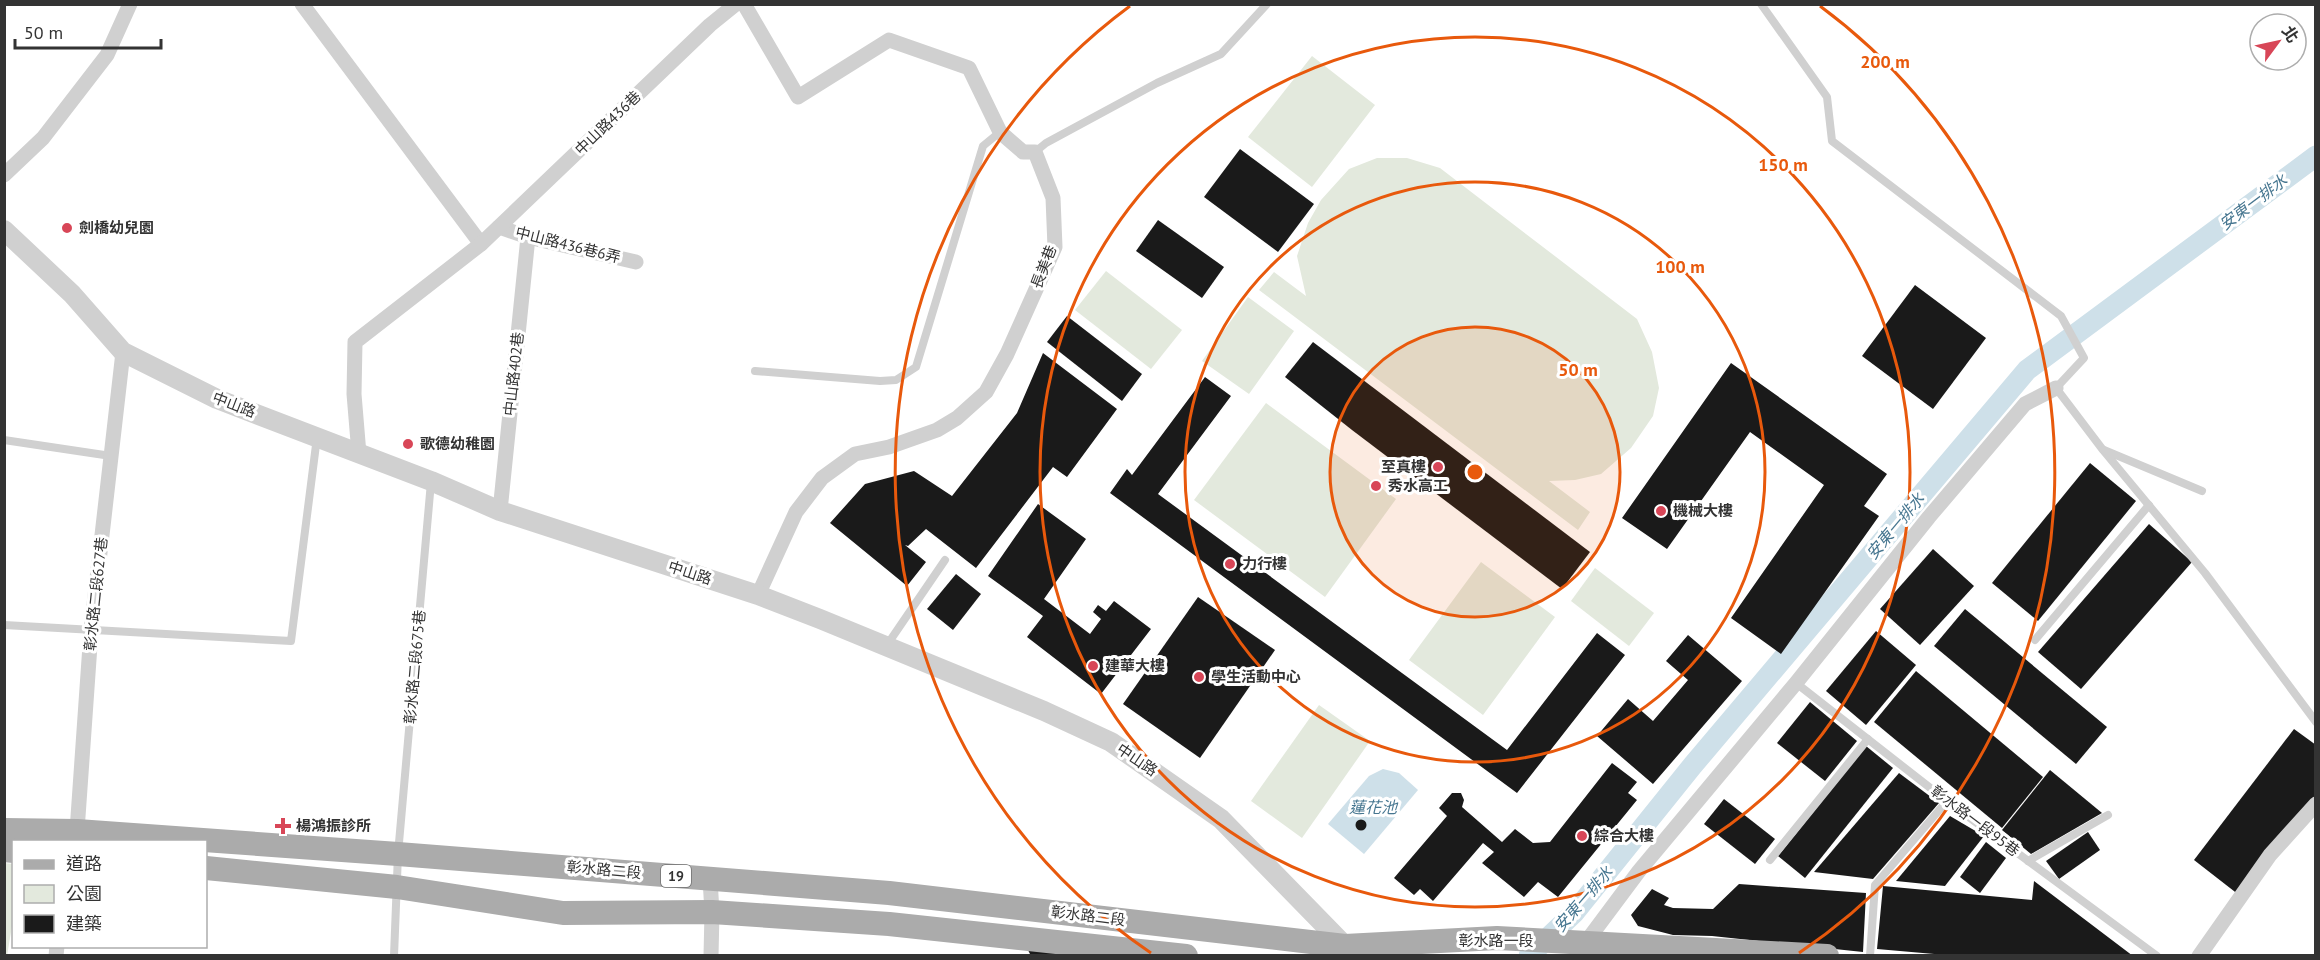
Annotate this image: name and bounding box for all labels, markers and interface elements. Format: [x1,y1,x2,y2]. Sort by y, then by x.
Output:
scale bar [15,12,160,50]
north arrow [2248,12,2308,72]
text: 50 m [24,21,63,44]
text: 北 [2278,22,2303,46]
text: 200 m [1860,50,1910,73]
street label: 中山路436巷 [571,86,645,159]
text: 150 m [1758,153,1808,176]
water label: 安東一排水 [2215,169,2292,234]
place label: 劍橋幼兒園 [79,218,154,237]
marker: 劍橋幼兒園 [60,221,74,235]
street label: 中山路436巷6弄 [514,222,623,267]
street label: 長美巷 [1027,242,1060,291]
text: 100 m [1655,255,1705,278]
street label: 中山路402巷 [500,331,527,417]
text: 50 m [1558,358,1598,381]
street label: 中山路 [210,388,259,421]
place label: 歌德幼稚園 [420,434,495,453]
marker: 歌德幼稚園 [401,437,415,451]
place label: 至真樓 [1381,457,1426,476]
marker: 至真樓 [1431,460,1445,474]
centre of rings [1465,462,1485,482]
place label: 秀水高工 [1388,476,1448,495]
marker: 秀水高工 [1369,479,1383,493]
water label: 安東一排水 [1862,488,1929,563]
place label: 機械大樓 [1673,501,1733,520]
marker: 機械大樓 [1654,504,1668,518]
street label: 彰水路二段627巷 [80,536,111,652]
place label: 力行樓 [1242,554,1287,573]
street label: 中山路 [666,557,714,589]
marker: 力行樓 [1223,557,1237,571]
street label: 彰水路二段675巷 [400,609,429,725]
place label: 建華大樓 [1105,656,1165,675]
marker: 建華大樓 [1086,659,1100,673]
place label: 學生活動中心 [1211,667,1301,686]
marker: 學生活動中心 [1192,670,1206,684]
street label: 中山路 [1113,739,1161,780]
street label: 彰水路一段95巷 [1927,781,2023,860]
water label: 蓮花池 [1349,797,1399,817]
place label: 楊鴻振診所 [296,816,371,835]
marker: 楊鴻振診所 [274,817,292,835]
place label: 綜合大樓 [1594,826,1654,845]
marker: 綜合大樓 [1575,829,1589,843]
legend [12,840,207,948]
text: 道路 [66,852,102,875]
street label: 彰水路二段 [566,857,642,882]
water label: 安東一排水 [1549,862,1617,936]
road number: 19 [661,865,691,887]
text: 公園 [66,882,102,905]
street label: 彰水路二段 [1050,902,1126,930]
text: 建築 [66,912,102,935]
street label: 彰水路一段 [1458,931,1534,950]

